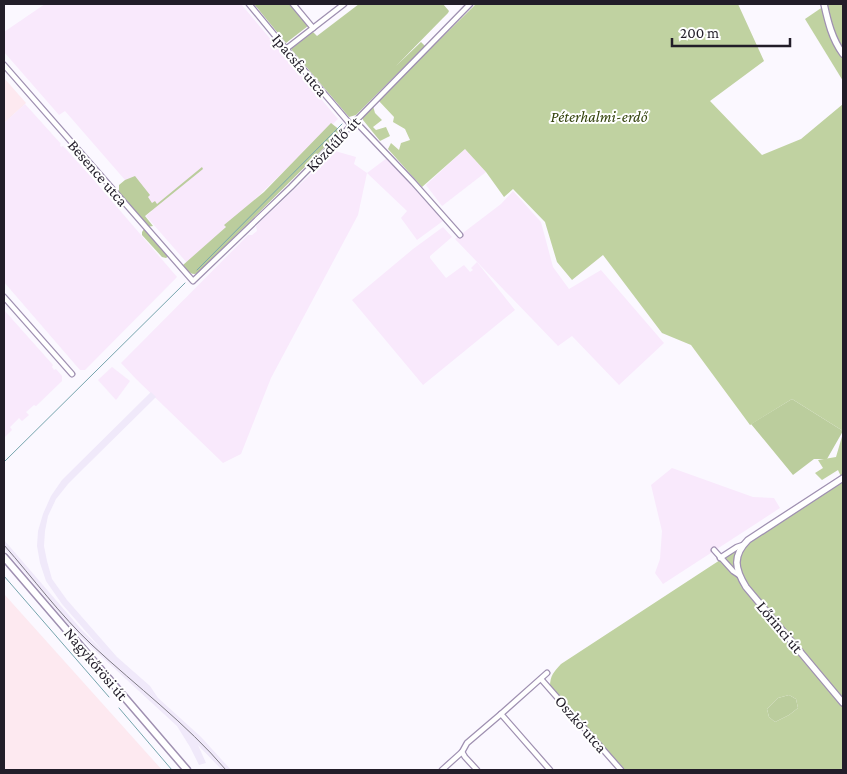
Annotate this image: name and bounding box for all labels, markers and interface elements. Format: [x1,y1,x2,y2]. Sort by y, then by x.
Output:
scale bar [672,15,790,47]
text: 200 m [680,25,719,41]
street label: Ipacsfa utca [268,30,331,101]
park label: Péterhalmi-erdő [551,108,649,125]
street label: Közdűlő út [303,113,364,175]
street label: Besence utca [65,136,132,210]
street label: Lőrinci út [754,598,807,657]
street label: Nagykőrösi út [60,624,132,705]
street label: Oszkó utca [552,692,611,756]

